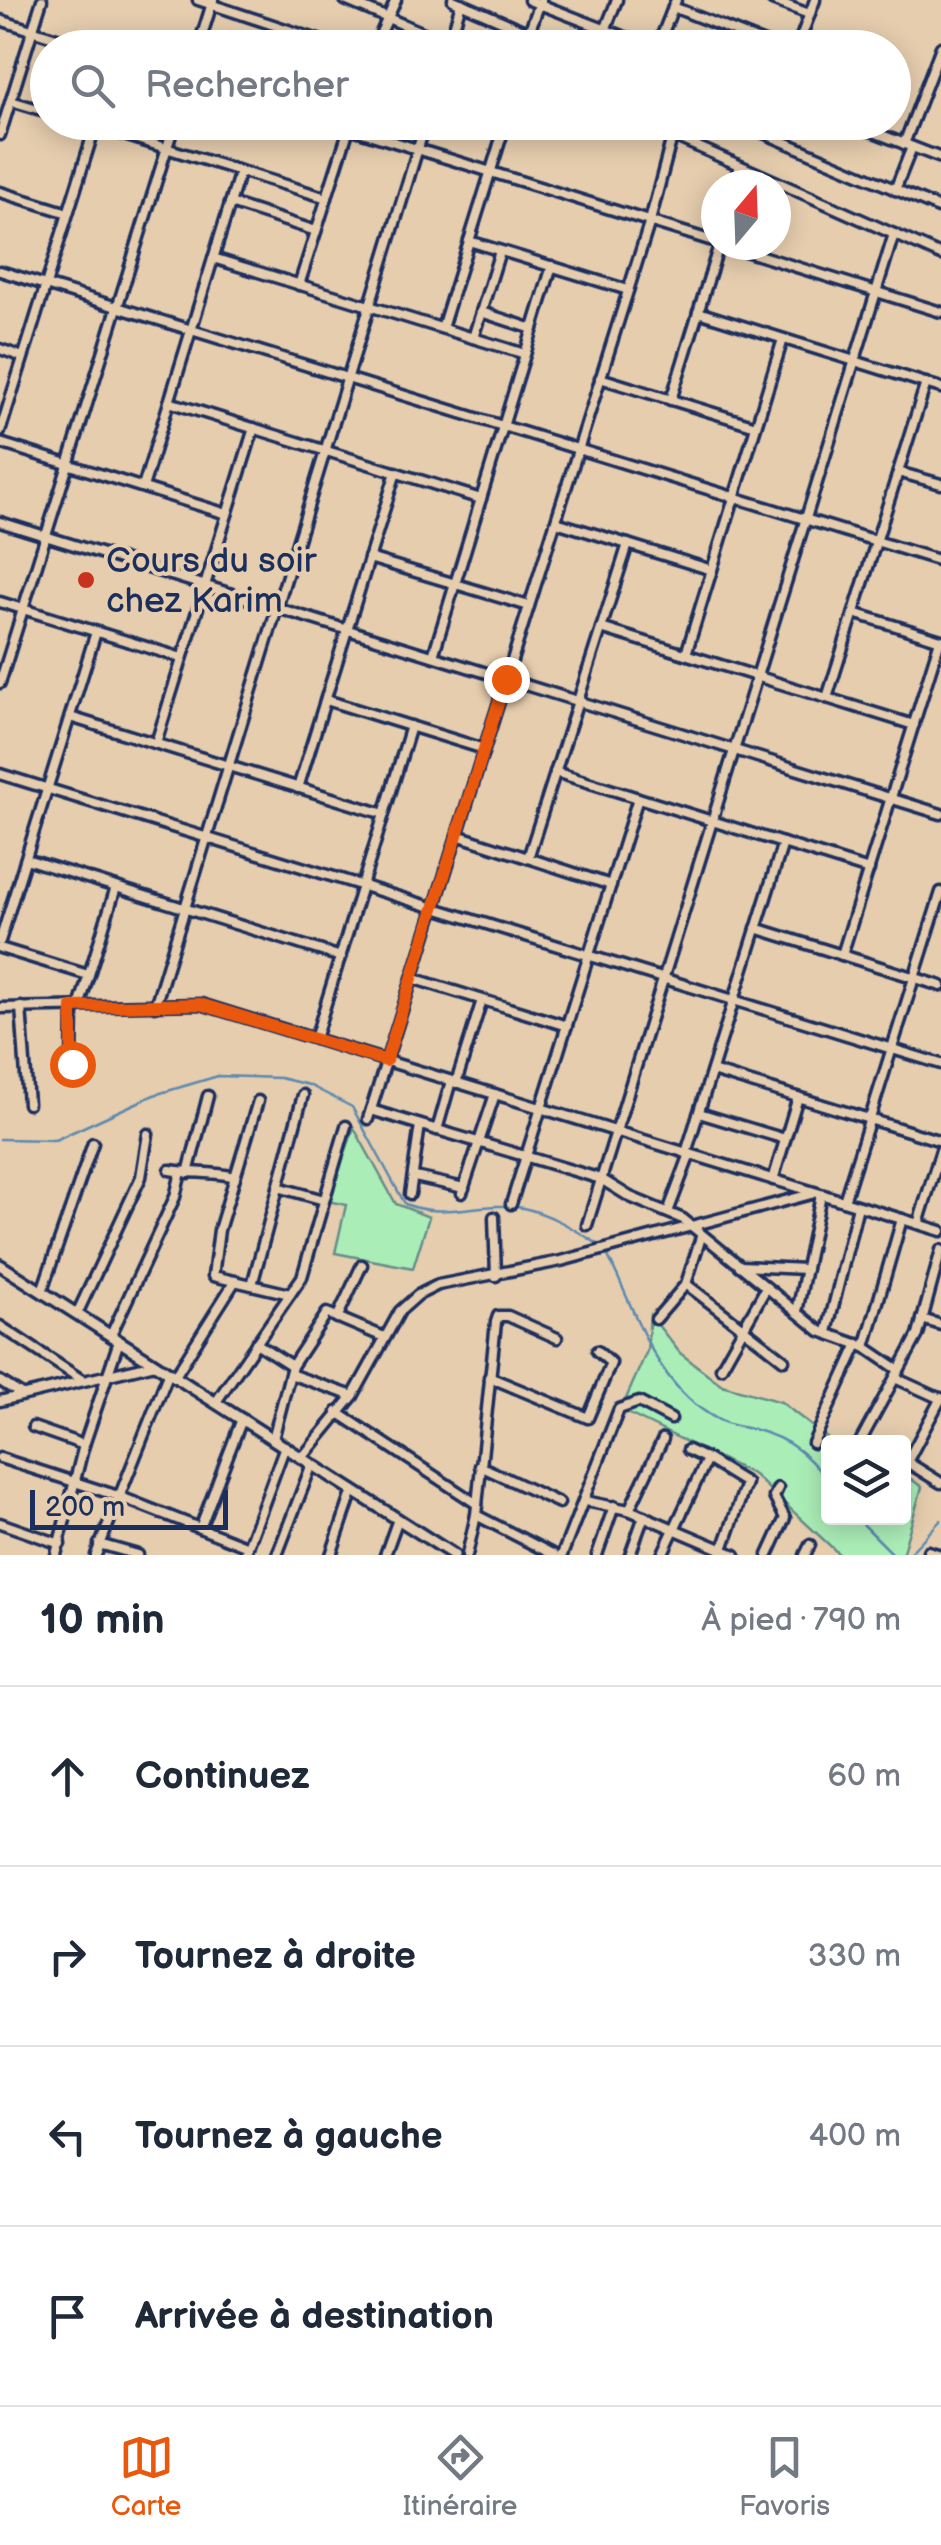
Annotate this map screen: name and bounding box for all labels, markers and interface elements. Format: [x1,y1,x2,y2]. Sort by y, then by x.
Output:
search box [30,30,911,140]
icon: search [65,58,120,113]
text: Rechercher [145,63,349,108]
north arrow [701,170,791,260]
place label: Cours du soir chez Karim [106,540,318,623]
marker: Cours du soir chez Karim [75,569,97,591]
route end [484,657,530,703]
route start [50,1042,96,1088]
map controls [821,1435,911,1525]
button: layers [821,1435,911,1525]
scale bar [30,1485,228,1530]
text: 200 m [45,1491,125,1524]
text: 10 min [40,1595,165,1646]
text: À pied · 790 m [701,1601,901,1640]
icon: ahead [40,1749,95,1804]
text: Continuez [135,1754,310,1799]
text: 60 m [828,1757,901,1796]
icon: right [40,1929,95,1984]
text: Tournez à droite [135,1934,416,1979]
text: 330 m [808,1937,901,1976]
icon: left [40,2109,95,2164]
text: Tournez à gauche [135,2114,443,2159]
text: 400 m [809,2117,901,2156]
icon: arrive [40,2289,95,2344]
text: Arrivée à destination [135,2294,494,2339]
tab: Carte [111,2430,181,2523]
tab: Itinéraire [403,2430,517,2523]
tab: Favoris [739,2430,830,2523]

